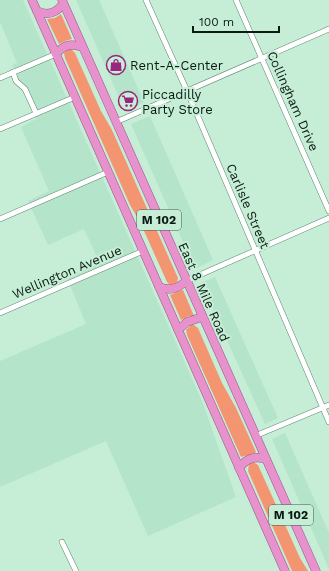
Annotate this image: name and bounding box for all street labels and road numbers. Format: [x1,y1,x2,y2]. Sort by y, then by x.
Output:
street label: Collingham Drive [264,49,322,153]
street label: Carlisle Street [223,161,273,251]
road number: M 102 [137,210,181,230]
street label: East 8 Mile Road [175,240,233,344]
street label: Wellington Avenue [10,242,124,302]
road number: M 102 [269,505,313,525]

